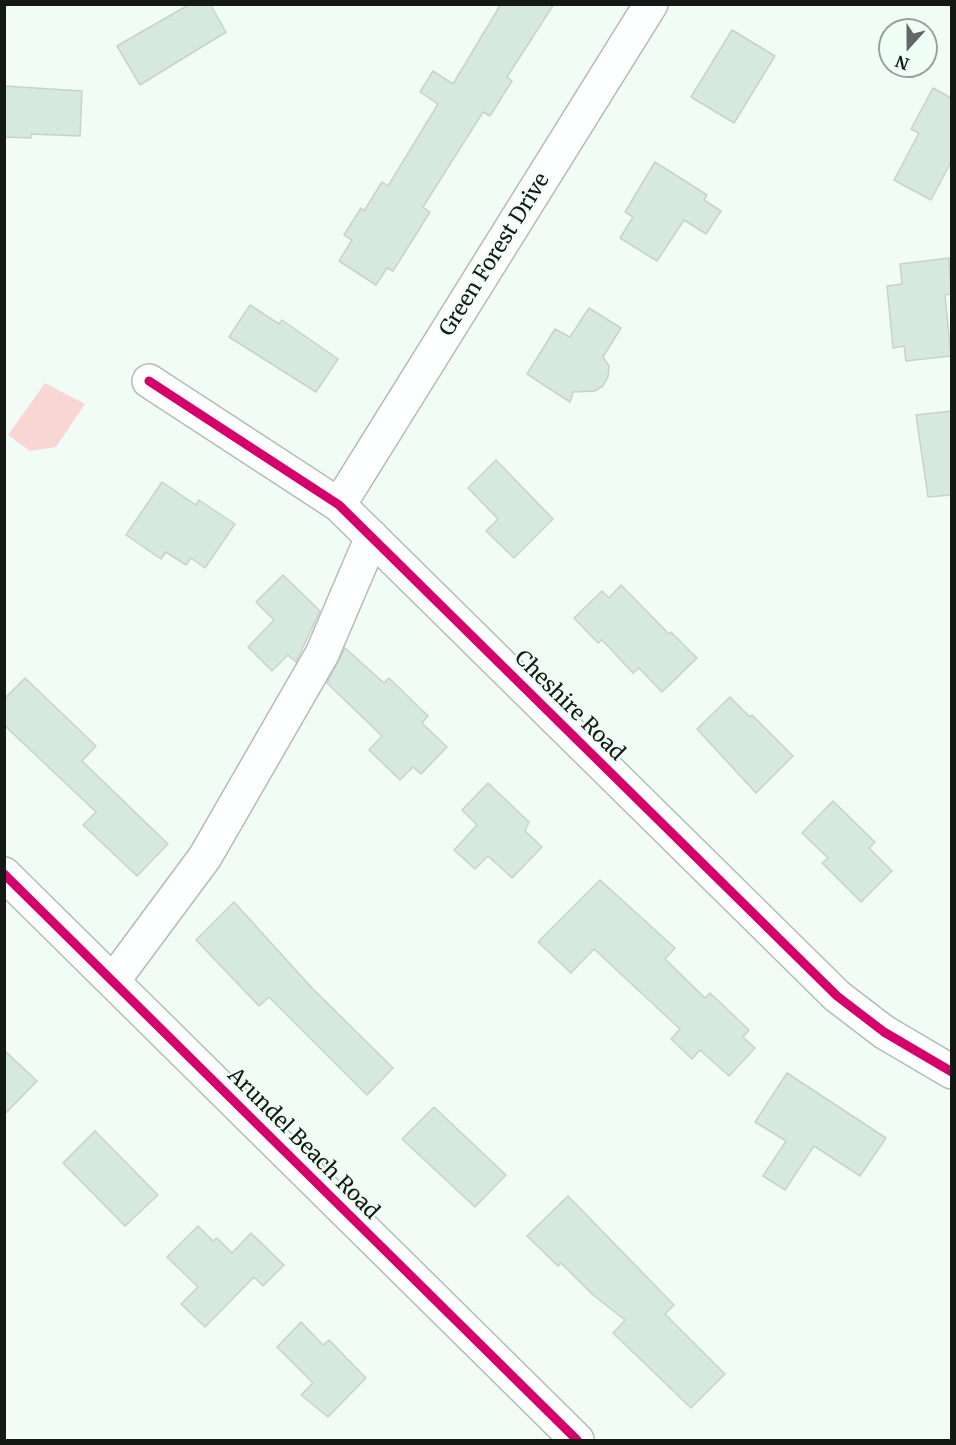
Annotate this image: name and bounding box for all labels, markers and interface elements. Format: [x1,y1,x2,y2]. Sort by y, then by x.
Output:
north arrow [878,18,938,78]
text: N [893,51,912,75]
street label: Green Forest Drive [435,169,555,341]
street label: Cheshire Road [509,646,629,766]
street label: Arundel Beach Road [222,1063,384,1225]

